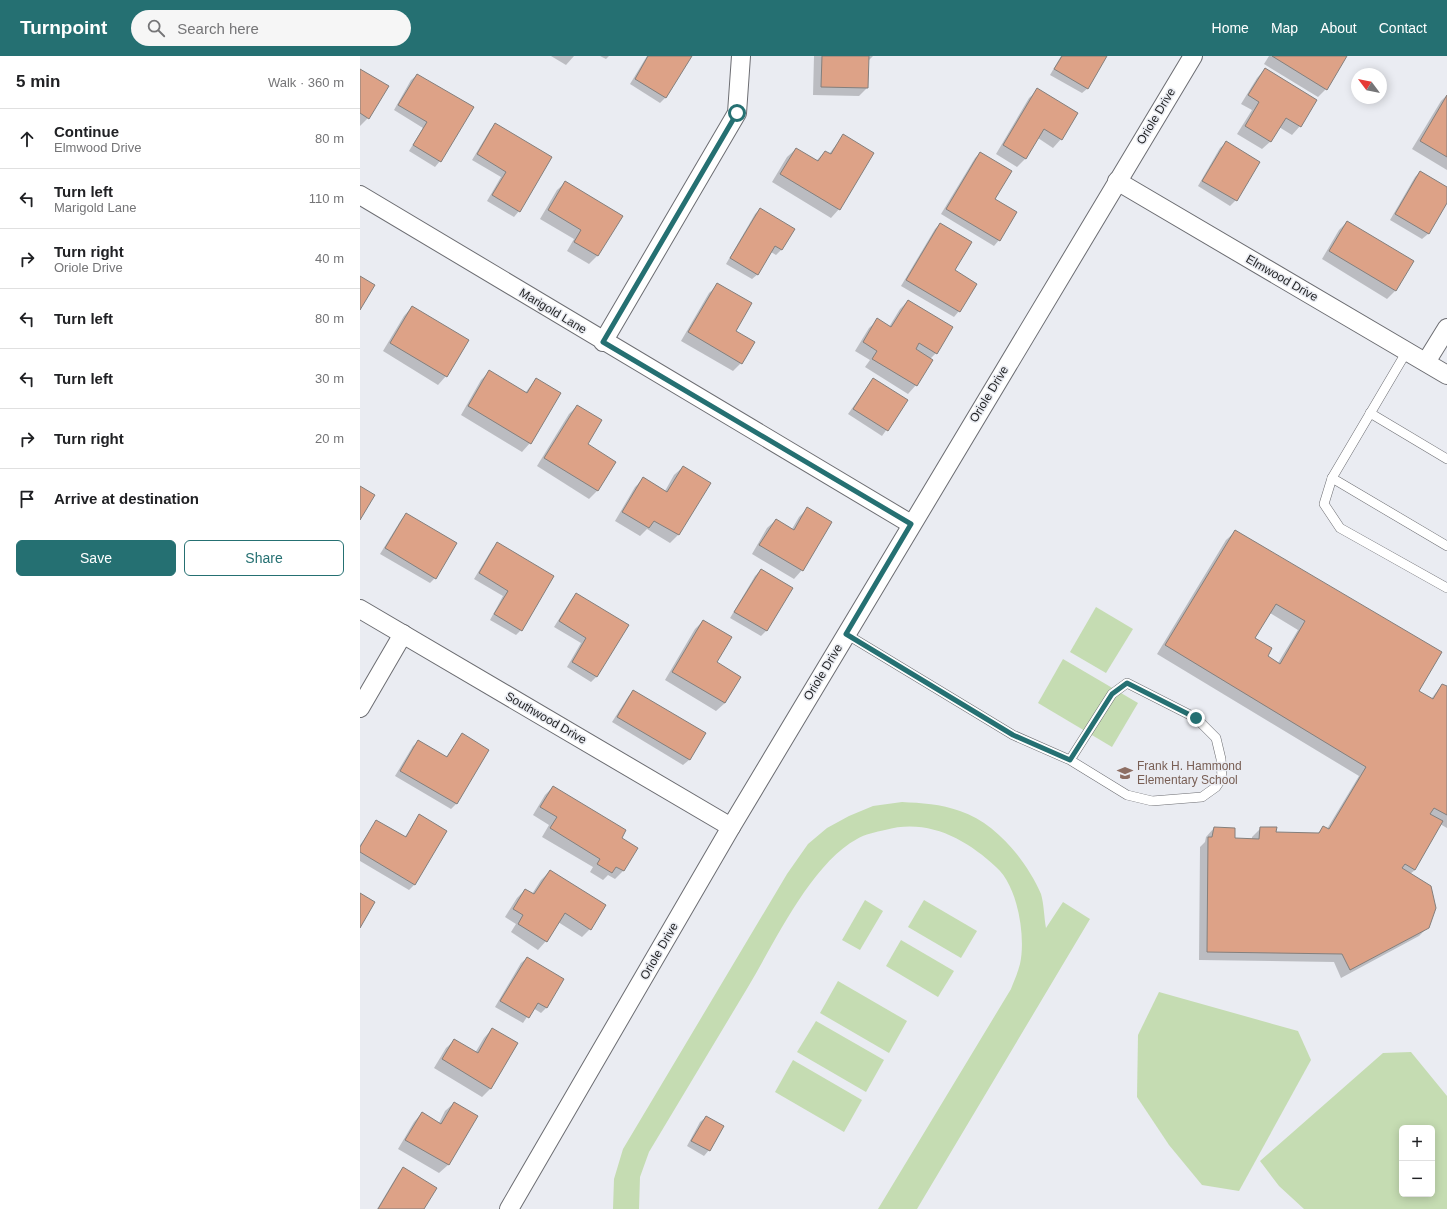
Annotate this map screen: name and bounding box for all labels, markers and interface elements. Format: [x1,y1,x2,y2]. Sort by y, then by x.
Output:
search box [131,10,411,46]
text: Turnpoint [20,17,107,38]
icon: search [145,17,167,39]
text: Search here [177,20,259,37]
text: Home [1212,20,1249,36]
text: Map [1271,20,1298,36]
text: About [1320,20,1357,36]
text: Contact [1379,20,1427,36]
north arrow [1351,68,1387,104]
text: 5 min [16,72,60,91]
text: Walk · 360 m [268,75,344,90]
street label: Oriole Drive [1134,85,1178,147]
route start [728,104,746,122]
text: Continue [54,123,119,140]
icon: ahead [16,128,38,150]
text: 80 m [315,131,344,146]
text: Elmwood Drive [54,140,141,155]
text: Turn left [54,183,113,200]
icon: left [16,188,38,210]
text: 110 m [309,191,344,206]
text: Marigold Lane [54,200,136,215]
text: Turn right [54,243,124,260]
icon: right [16,248,38,270]
text: 40 m [315,251,344,266]
street label: Elmwood Drive [1244,252,1321,304]
text: Oriole Drive [54,260,123,275]
street label: Marigold Lane [517,285,589,337]
icon: left [16,308,38,330]
text: Turn left [54,310,113,327]
text: 80 m [315,311,344,326]
street label: Oriole Drive [967,363,1011,425]
icon: left [16,368,38,390]
text: Turn left [54,370,113,387]
text: 30 m [315,371,344,386]
icon: right [16,428,38,450]
text: Turn right [54,430,124,447]
text: 20 m [315,431,344,446]
icon: arrive [16,488,38,510]
text: Arrive at destination [54,490,199,507]
button: Save [16,540,176,576]
button: Share [184,540,344,576]
street label: Oriole Drive [801,641,845,703]
street label: Southwood Drive [503,689,589,747]
route end [1187,709,1205,727]
place label: Frank H. Hammond Elementary School [1137,759,1242,787]
school or university icon: Frank H. Hammond Elementary School [1116,764,1134,782]
street label: Oriole Drive [637,920,681,982]
map controls [1399,1125,1435,1197]
button: + [1399,1125,1435,1161]
button: − [1399,1161,1435,1197]

